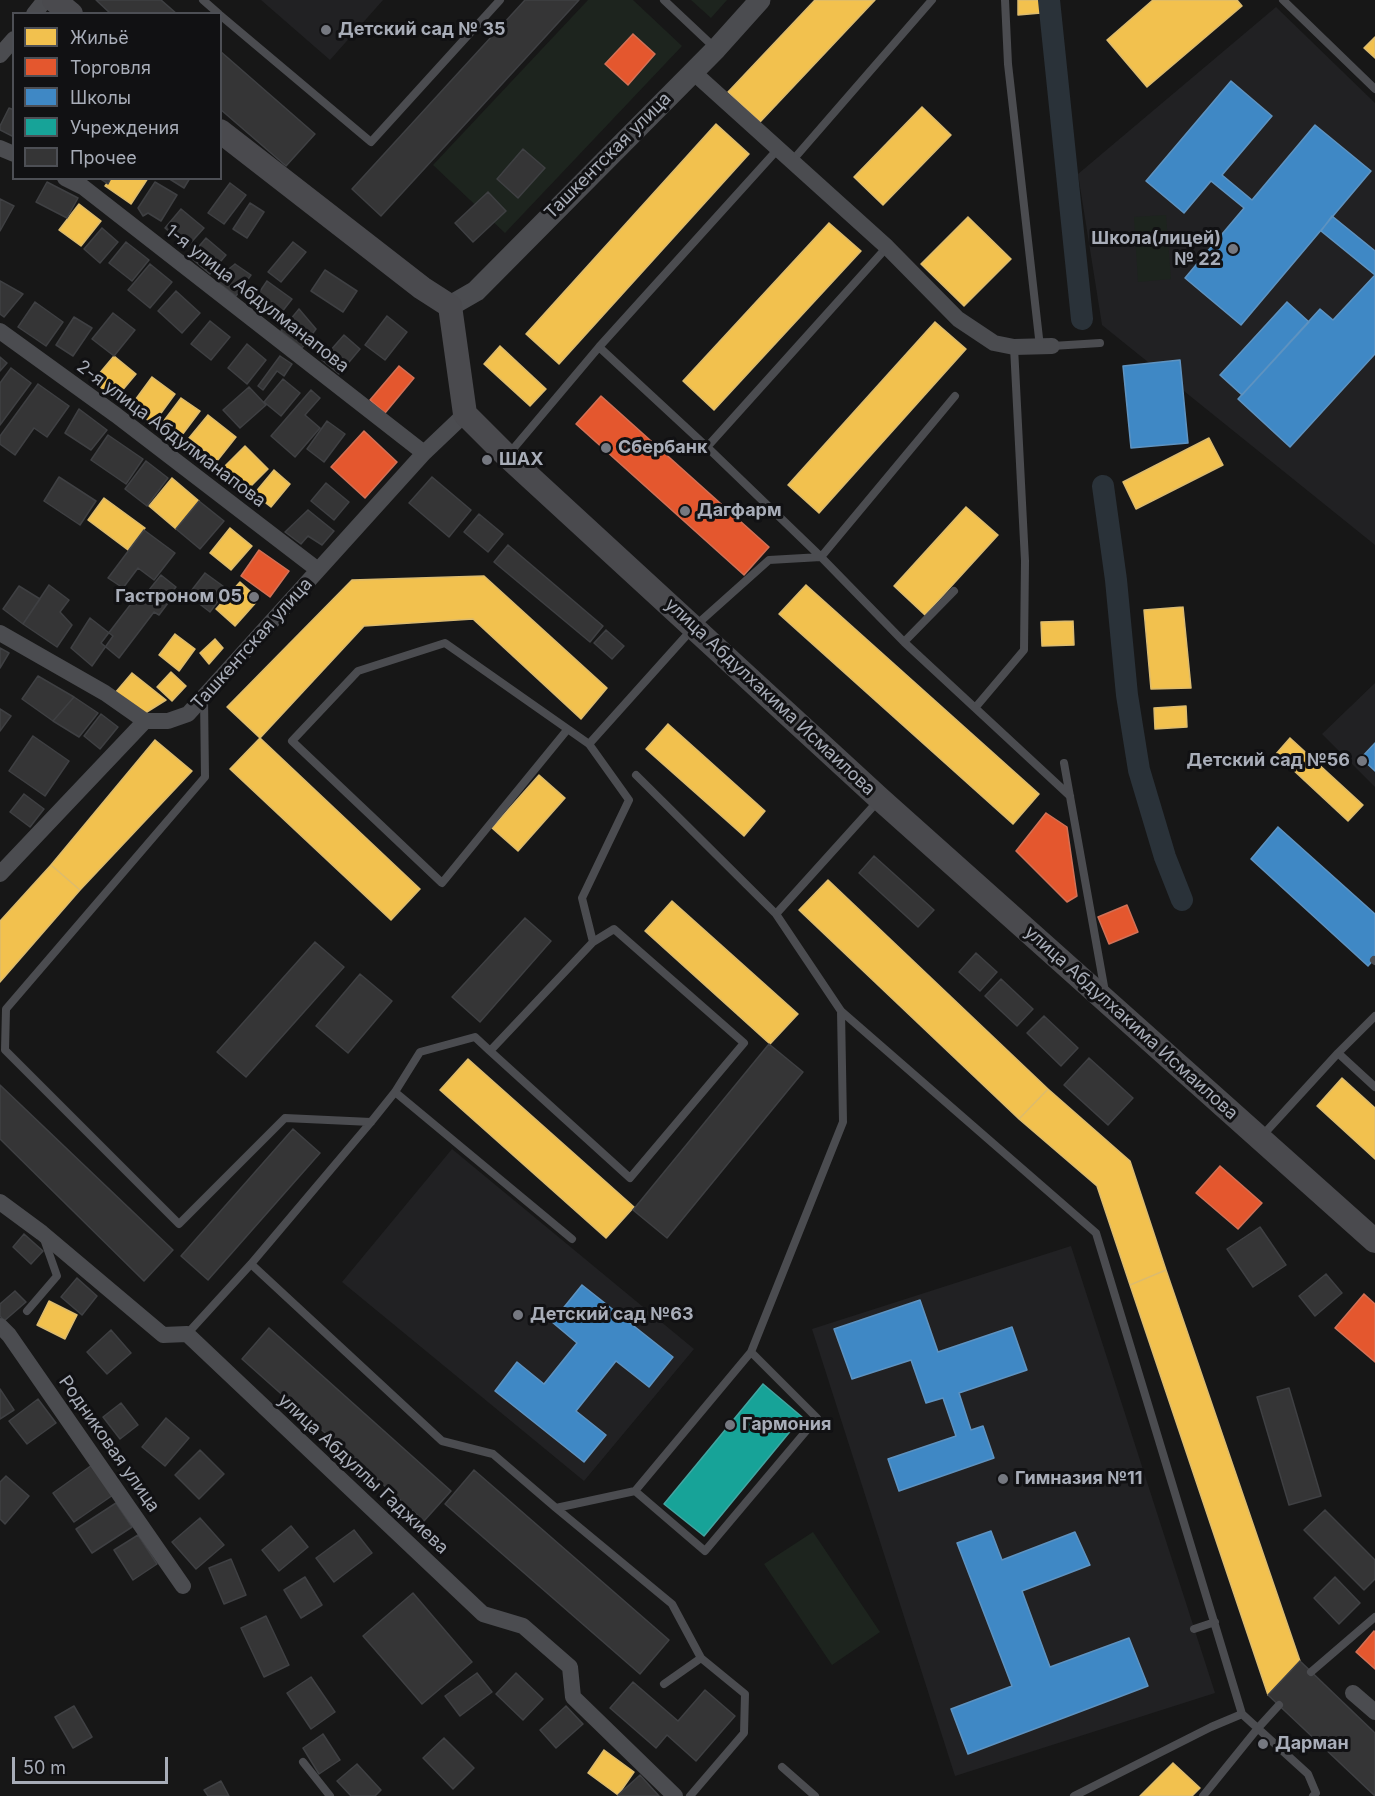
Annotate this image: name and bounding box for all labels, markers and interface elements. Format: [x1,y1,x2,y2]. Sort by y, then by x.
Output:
legend [12,12,222,180]
place label: Детский сад № 35 [338,19,506,41]
marker: Детский сад № 35 [319,23,333,37]
text: Жильё [70,27,129,48]
text: Торговля [70,57,151,78]
text: Школы [70,87,131,108]
street label: Ташкентская улица [540,88,676,224]
text: Учреждения [70,117,179,138]
text: Прочее [70,147,137,168]
street label: 1-я улица Абдулманапова [161,221,353,377]
place label: Школа(лицей) № 22 [1091,228,1221,270]
marker: Школа(лицей) № 22 [1226,242,1240,256]
street label: 2-я улица Абдулманапова [72,356,270,512]
place label: Сбербанк [618,437,708,459]
marker: Сбербанк [599,441,613,455]
place label: ШАХ [499,449,544,471]
marker: ШАХ [480,453,494,467]
place label: Дагфарм [697,500,782,522]
marker: Дагфарм [678,504,692,518]
street label: Ташкентская улица [187,574,317,714]
place label: Гастроном 05 [115,586,242,608]
marker: Гастроном 05 [247,590,261,604]
street label: улица Абдулхакима Исмаилова [660,594,880,800]
place label: Детский сад №56 [1187,750,1350,772]
marker: Детский сад №56 [1355,754,1369,768]
street label: улица Абдулхакима Исмаилова [1020,921,1242,1125]
place label: Детский сад №63 [530,1304,694,1326]
marker: Детский сад №63 [511,1308,525,1322]
street label: Родниковая улица [54,1372,164,1516]
street label: улица Абдуллы Гаджиева [273,1389,453,1559]
place label: Гармония [742,1414,831,1436]
marker: Гармония [723,1418,737,1432]
place label: Гимназия №11 [1015,1468,1143,1490]
marker: Гимназия №11 [996,1472,1010,1486]
place label: Дарман [1275,1733,1349,1755]
marker: Дарман [1256,1737,1270,1751]
scale bar [15,1745,171,1783]
text: 50 m [23,1757,66,1778]

